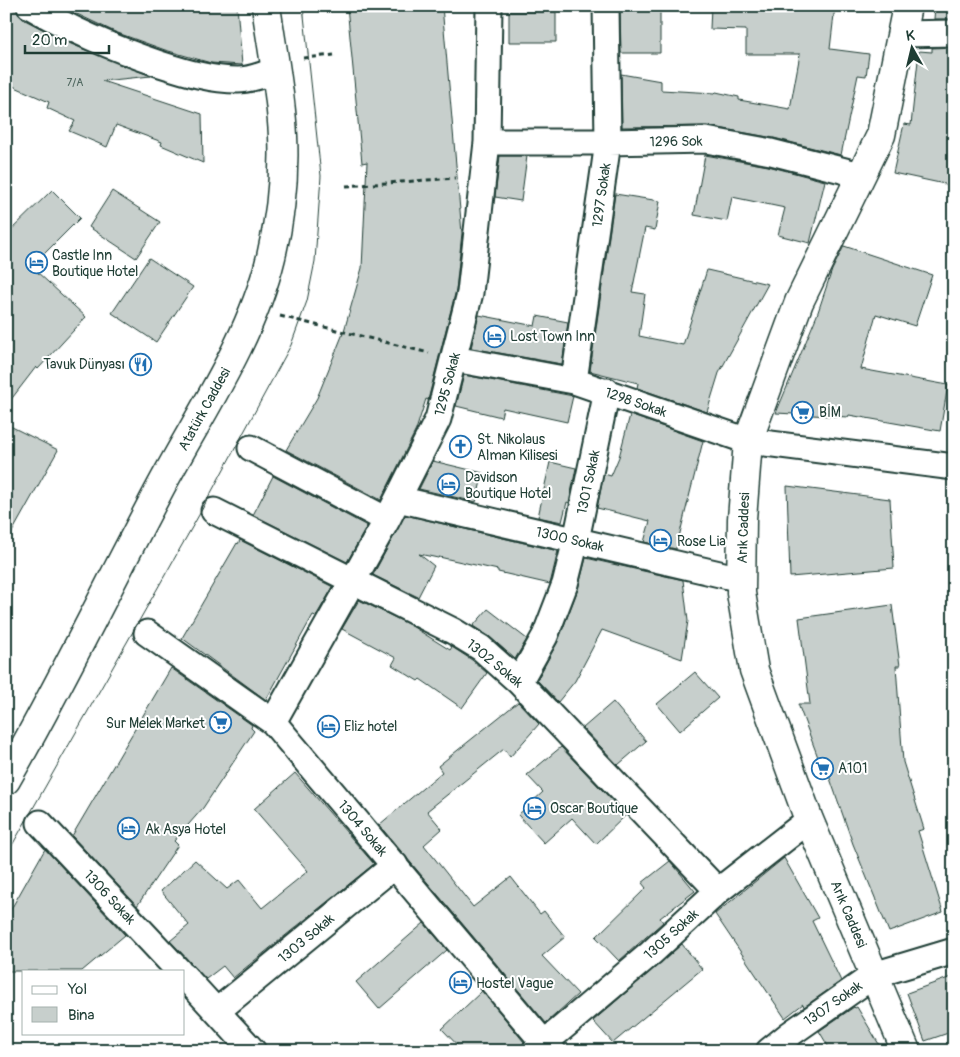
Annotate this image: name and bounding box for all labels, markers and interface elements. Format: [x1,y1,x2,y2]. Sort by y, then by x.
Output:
scale bar [25,22,109,54]
north arrow [888,22,938,72]
text: K [905,27,916,45]
text: 20 m [32,31,67,50]
house number: 7/A [67,76,83,89]
street label: 1296 Sok [649,133,703,150]
street label: 1297 Sokak [589,162,614,228]
place label: Castle Inn Boutique Hotel [52,247,138,280]
hotel icon: Castle Inn Boutique Hotel [24,251,48,275]
hotel icon: Lost Town Inn [482,324,506,348]
place label: Lost Town Inn [510,328,595,345]
street label: 1295 Sokak [431,350,464,418]
restaurant icon: Tavuk Dünyası [129,352,153,376]
place label: Tavuk Dünyası [43,356,125,373]
street label: Atatürk Caddesi [175,364,234,454]
street label: 1298 Sokak [603,384,669,421]
supermarket icon: BİM [791,400,815,424]
place label: BİM [819,404,841,421]
place label: St. Nikolaus Alman Kilisesi [477,431,558,464]
church icon: St. Nikolaus Alman Kilisesi [449,435,473,459]
street label: 1301 Sokak [573,448,604,516]
place label: Davidson Boutique Hotel [465,469,551,502]
hotel icon: Davidson Boutique Hotel [437,473,461,497]
street label: Arık Caddesi [734,492,753,564]
street label: 1300 Sokak [534,523,606,556]
hotel icon: Rose Lia [649,529,673,553]
place label: Rose Lia [677,533,726,550]
street label: 1302 Sokak [463,636,526,691]
supermarket icon: Sur Melek Market [209,711,233,735]
hotel icon: Eliz hotel [316,714,340,738]
place label: Sur Melek Market [106,715,205,732]
place label: Eliz hotel [344,718,397,735]
supermarket icon: А101 [810,756,834,780]
place label: А101 [838,760,868,777]
hotel icon: Oscar Boutique [522,796,546,820]
street label: 1304 Sokak [334,797,391,860]
place label: Oscar Boutique [550,800,638,817]
hotel icon: Ak Asya Hotel [117,817,141,841]
place label: Ak Asya Hotel [145,821,226,838]
street label: 1306 Sokak [80,867,139,928]
street label: Arık Caddesi [827,878,871,951]
street label: 1305 Sokak [641,905,702,963]
street label: 1303 Sokak [275,910,338,967]
legend [22,970,185,1034]
hotel icon: Hostel Vague [448,971,472,995]
place label: Hostel Vague [476,975,554,992]
street label: 1307 Sokak [801,977,866,1030]
text: Yol [67,980,87,999]
text: Bina [68,1006,95,1025]

